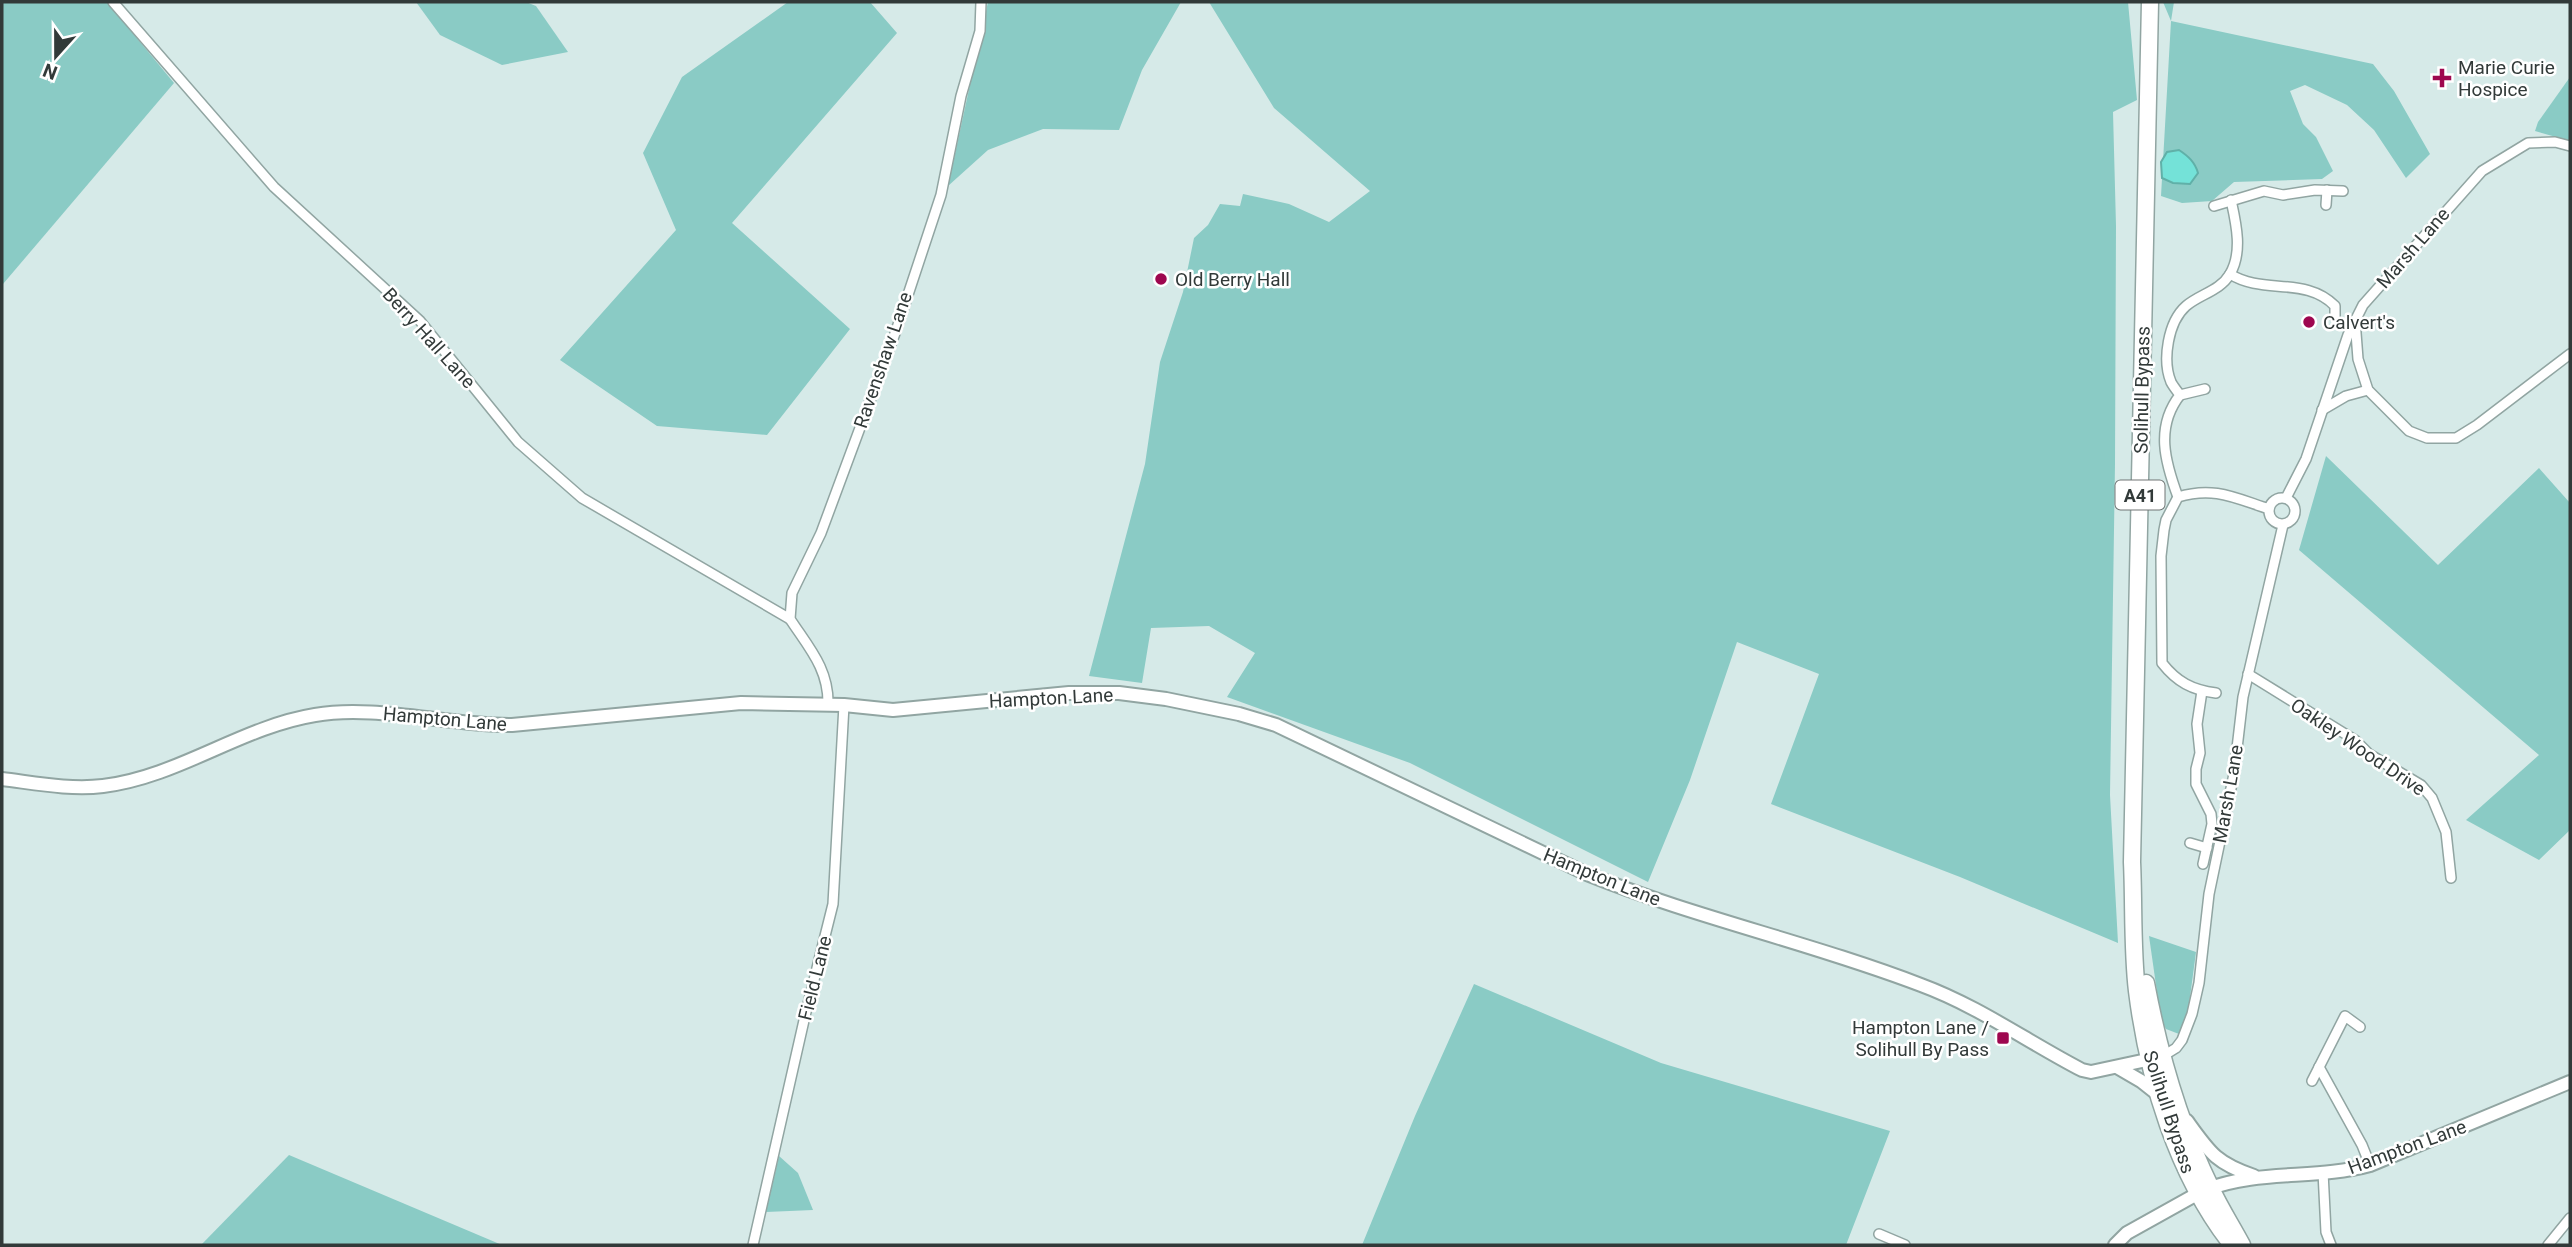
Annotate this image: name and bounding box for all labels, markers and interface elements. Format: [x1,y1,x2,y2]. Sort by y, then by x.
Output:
north arrow [21,21,91,91]
place label: Marie Curie Hospice [2458,56,2555,101]
text: N [40,58,60,85]
marker: Marie Curie Hospice [2432,68,2452,88]
street label: Marsh Lane [2372,203,2454,293]
place label: Old Berry Hall [1175,268,1290,291]
marker: Old Berry Hall [1153,271,1169,287]
street label: Berry Hall Lane [378,283,480,393]
street label: Ravenshaw Lane [849,289,917,431]
place label: Calvert's [2323,311,2395,334]
marker: Calvert's [2301,314,2317,330]
street label: Solihull Bypass [2129,326,2155,454]
road number: A41 [2116,480,2164,509]
street label: Hampton Lane [988,683,1114,713]
street label: Oakley Wood Drive [2286,693,2430,801]
street label: Hampton Lane [382,702,508,736]
street label: Marsh Lane [2208,743,2248,845]
street label: Hampton Lane [1540,843,1664,911]
street label: Field Lane [793,933,837,1023]
place label: Hampton Lane / Solihull By Pass [1852,1016,1989,1061]
marker: Hampton Lane / Solihull By Pass [1995,1030,2011,1046]
street label: Solihull Bypass [2138,1048,2200,1176]
street label: Hampton Lane [2345,1115,2469,1179]

